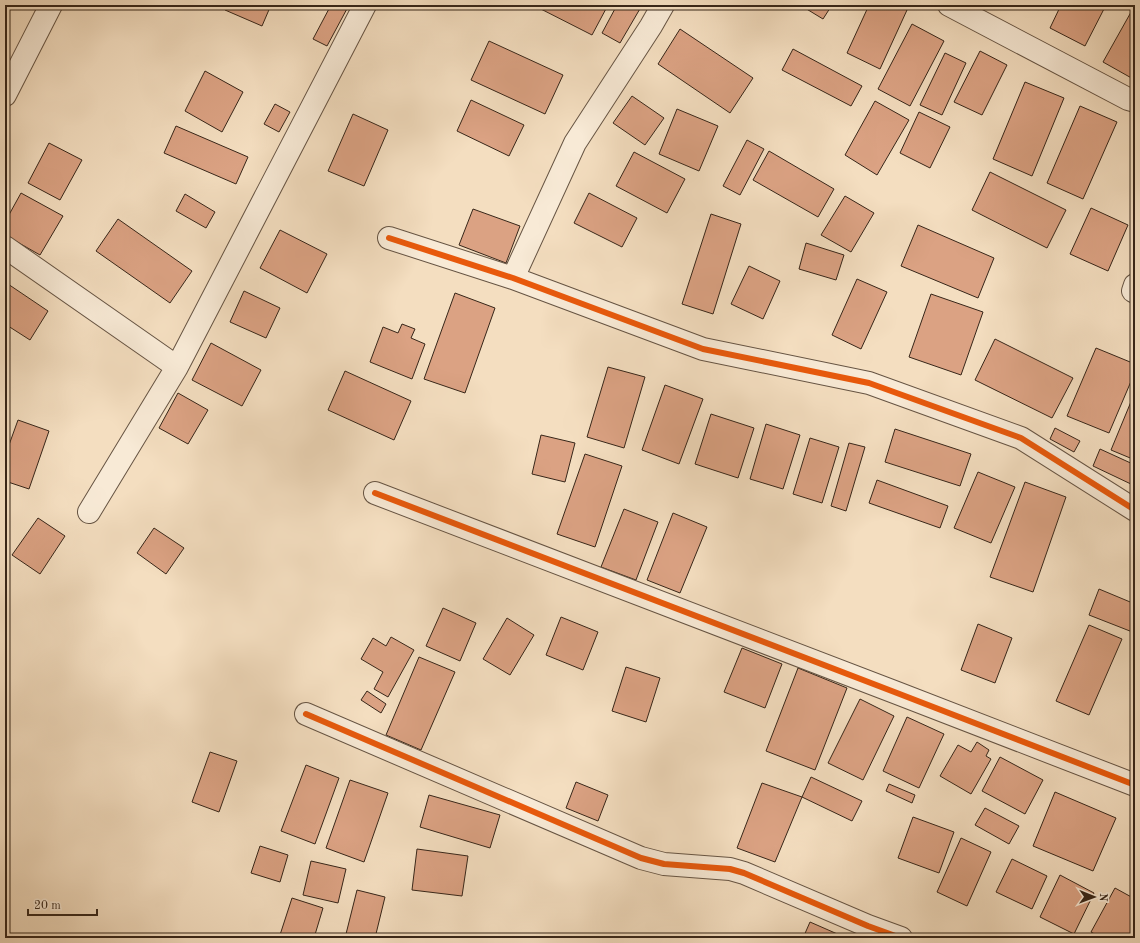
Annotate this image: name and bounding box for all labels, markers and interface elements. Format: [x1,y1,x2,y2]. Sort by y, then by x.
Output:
north arrow [1074,877,1114,917]
scale bar [28,891,97,917]
text: N [1097,893,1108,902]
text: 20 m [34,900,61,912]

